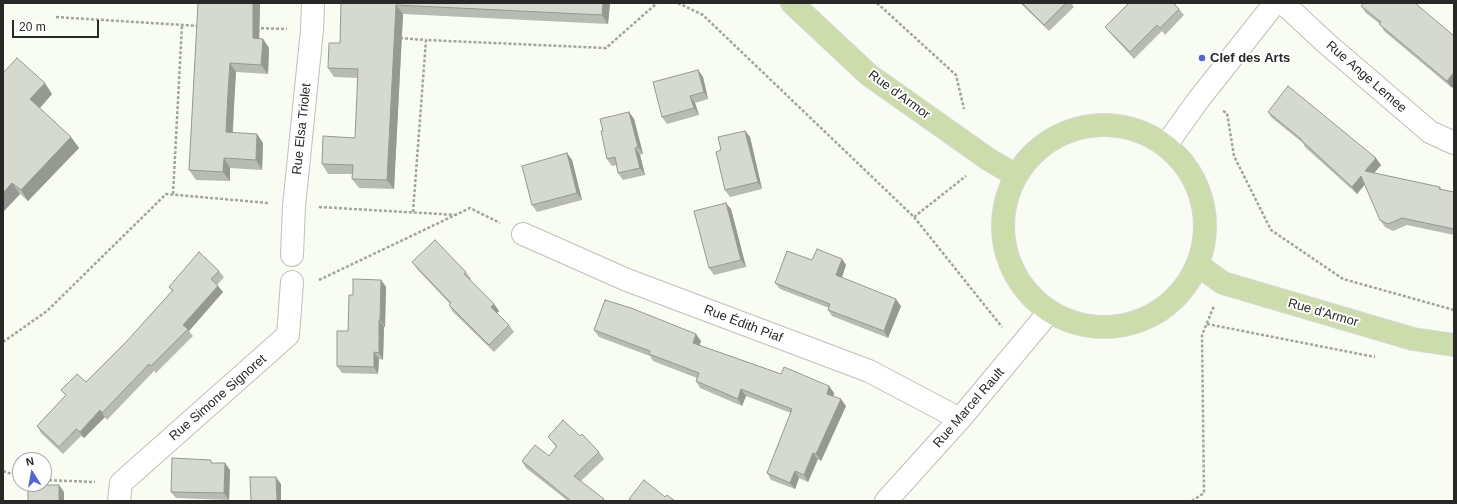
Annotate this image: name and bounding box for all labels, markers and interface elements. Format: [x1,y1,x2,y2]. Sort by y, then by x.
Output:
scale bar [14,12,101,38]
text: 20 m [19,20,46,34]
street label: Rue Ange Lemee [1323,38,1409,116]
place label: Clef des Arts [1210,50,1290,66]
marker: Clef des Arts [1197,53,1207,63]
street label: Rue d'Armor [865,67,933,123]
street label: Rue Elsa Triolet [289,82,315,176]
street label: Rue d'Armor [1286,296,1360,330]
street label: Rue Édith Piaf [701,302,785,346]
street label: Rue Simone Signoret [166,352,270,444]
street label: Rue Marcel Rault [930,365,1008,451]
north arrow [12,452,52,492]
text: N [25,455,35,468]

